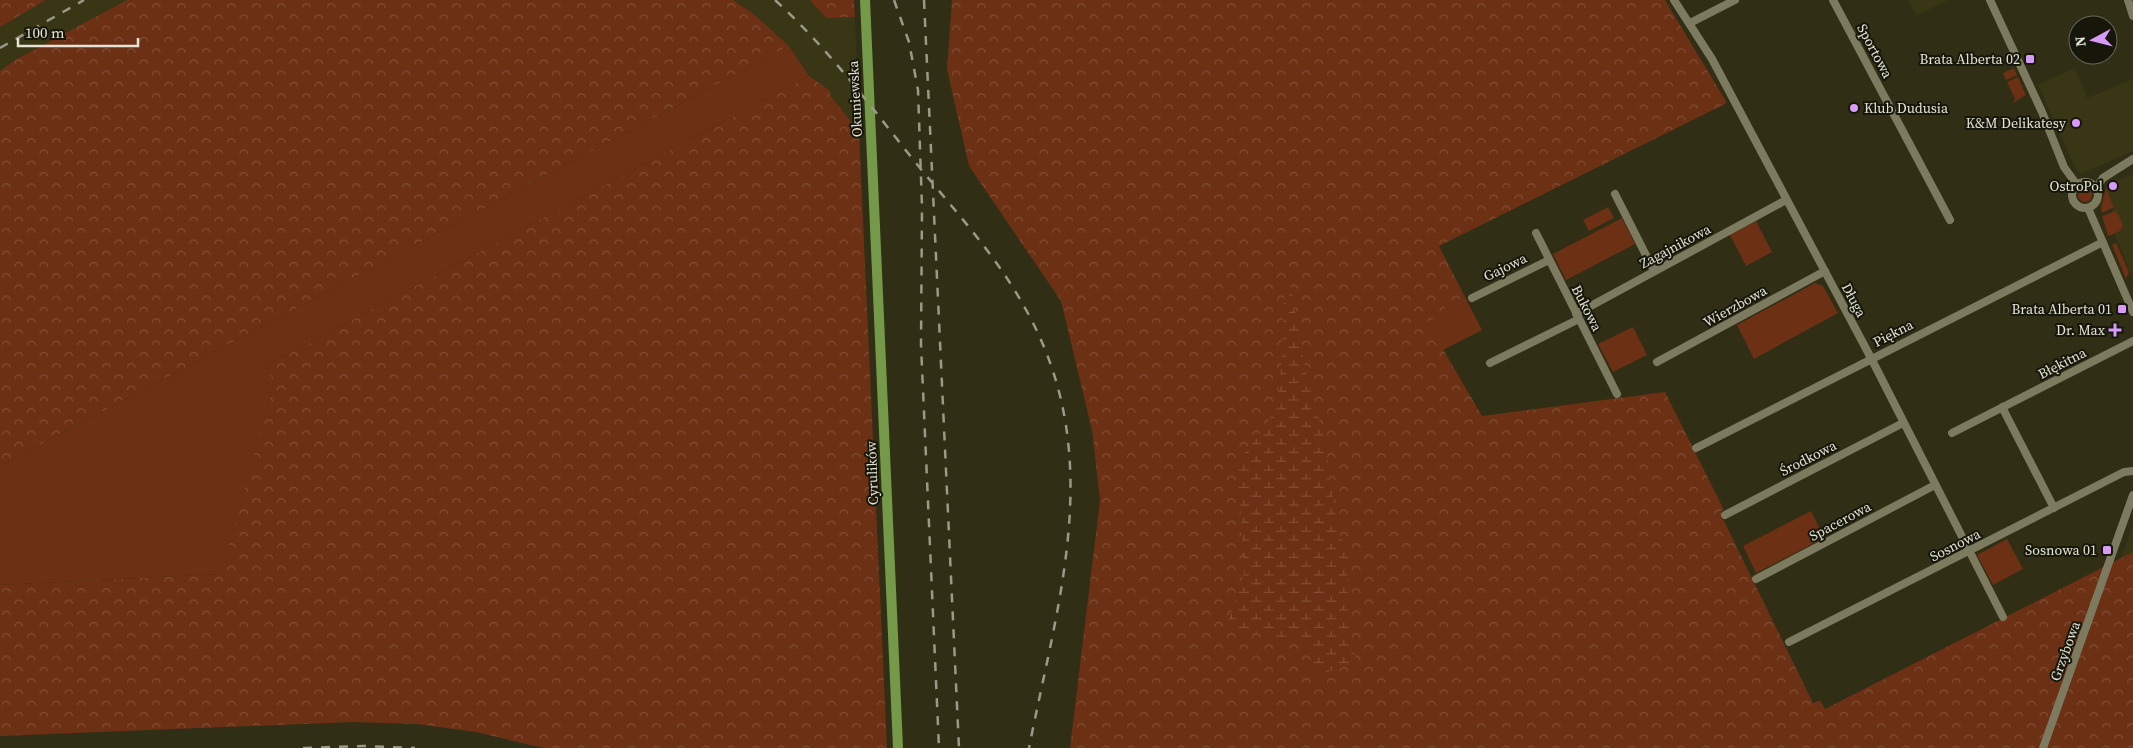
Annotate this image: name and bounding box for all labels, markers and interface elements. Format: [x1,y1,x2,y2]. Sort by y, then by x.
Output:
scale bar [18,15,138,47]
north arrow [2068,15,2118,65]
street label: Sportowa [1852,20,1898,82]
text: 100 m [25,22,65,43]
text: N [2070,35,2091,48]
place label: Brata Alberta 02 [1920,49,2020,69]
marker: Brata Alberta 02 [2024,53,2036,65]
street label: Okuniewska [843,59,867,138]
place label: Klub Dudusia [1864,98,1949,118]
marker: Klub Dudusia [1848,102,1860,114]
place label: K&M Delikatesy [1966,113,2067,133]
marker: K&M Delikatesy [2070,117,2082,129]
place label: OstroPol [2050,176,2103,196]
marker: OstroPol [2107,180,2119,192]
street label: Zagajnikowa [1636,218,1715,273]
street label: Gajowa [1480,248,1531,286]
street label: Długa [1837,279,1872,321]
street label: Wierzbowa [1699,280,1771,332]
street label: Bukowa [1567,281,1608,335]
place label: Brata Alberta 01 [2012,299,2112,319]
marker: Brata Alberta 01 [2116,303,2128,315]
street label: Piękna [1869,314,1917,352]
place label: Dr. Max [2056,320,2106,340]
marker: Dr. Max [2109,324,2121,336]
street label: Błękitna [2034,342,2090,384]
street label: Środkowa [1776,435,1841,481]
street label: Cyrulików [861,440,883,505]
street label: Spacerowa [1806,496,1875,546]
street label: Sosnowa [1926,523,1985,566]
place label: Sosnowa 01 [2025,540,2097,560]
marker: Sosnowa 01 [2101,544,2113,556]
street label: Grzybowa [2045,618,2085,684]

